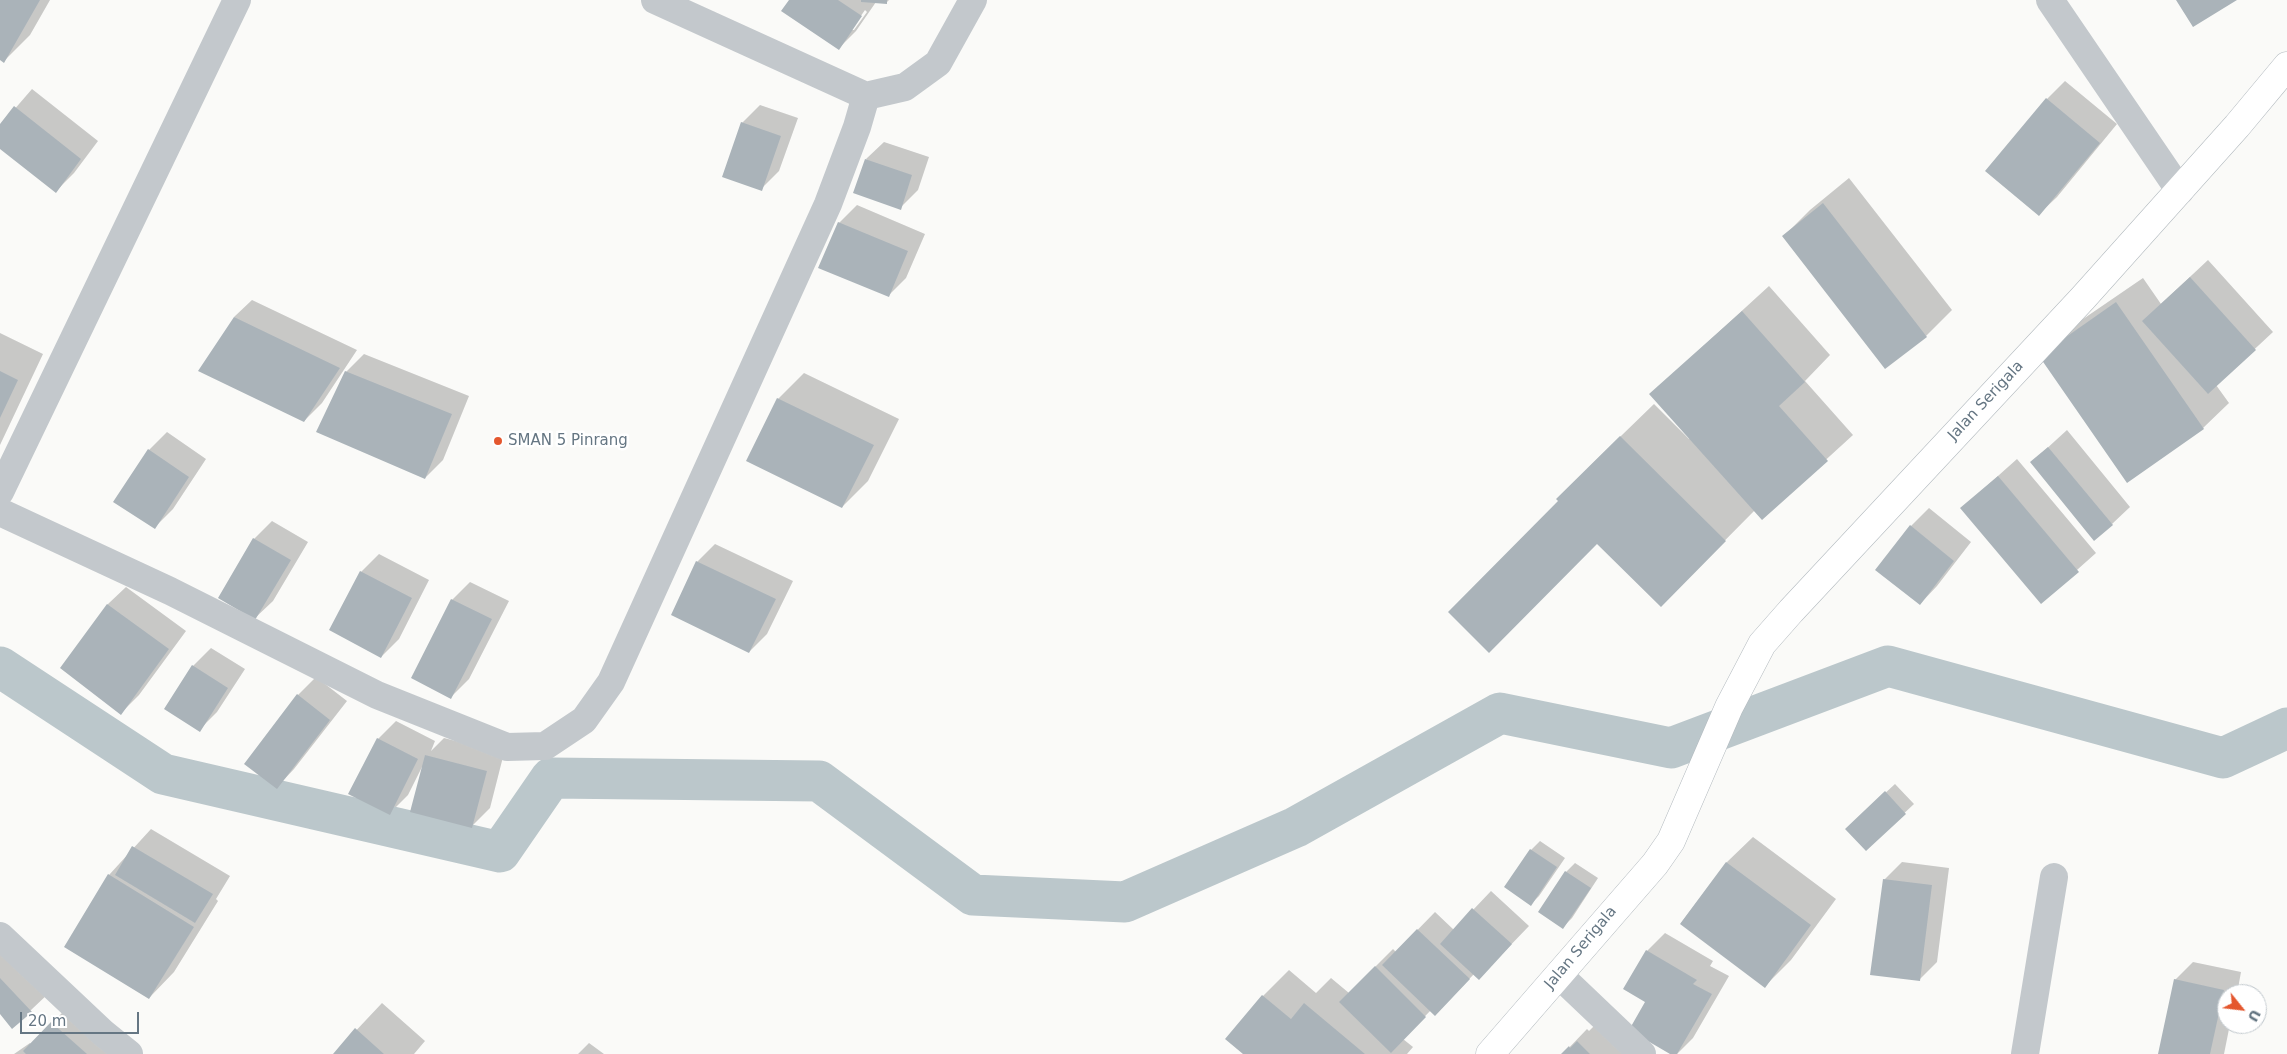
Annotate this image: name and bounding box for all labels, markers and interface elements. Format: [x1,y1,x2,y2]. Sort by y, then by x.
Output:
street label: Jalan Serigala [1944,357,2028,445]
place label: SMAN 5 Pinrang [508,432,628,450]
marker: SMAN 5 Pinrang [492,435,504,447]
street label: Jalan Serigala [1541,903,1621,993]
north arrow [2217,984,2267,1034]
scale bar [22,1002,141,1034]
text: U [2244,1007,2264,1025]
text: 20 m [28,1012,66,1030]

